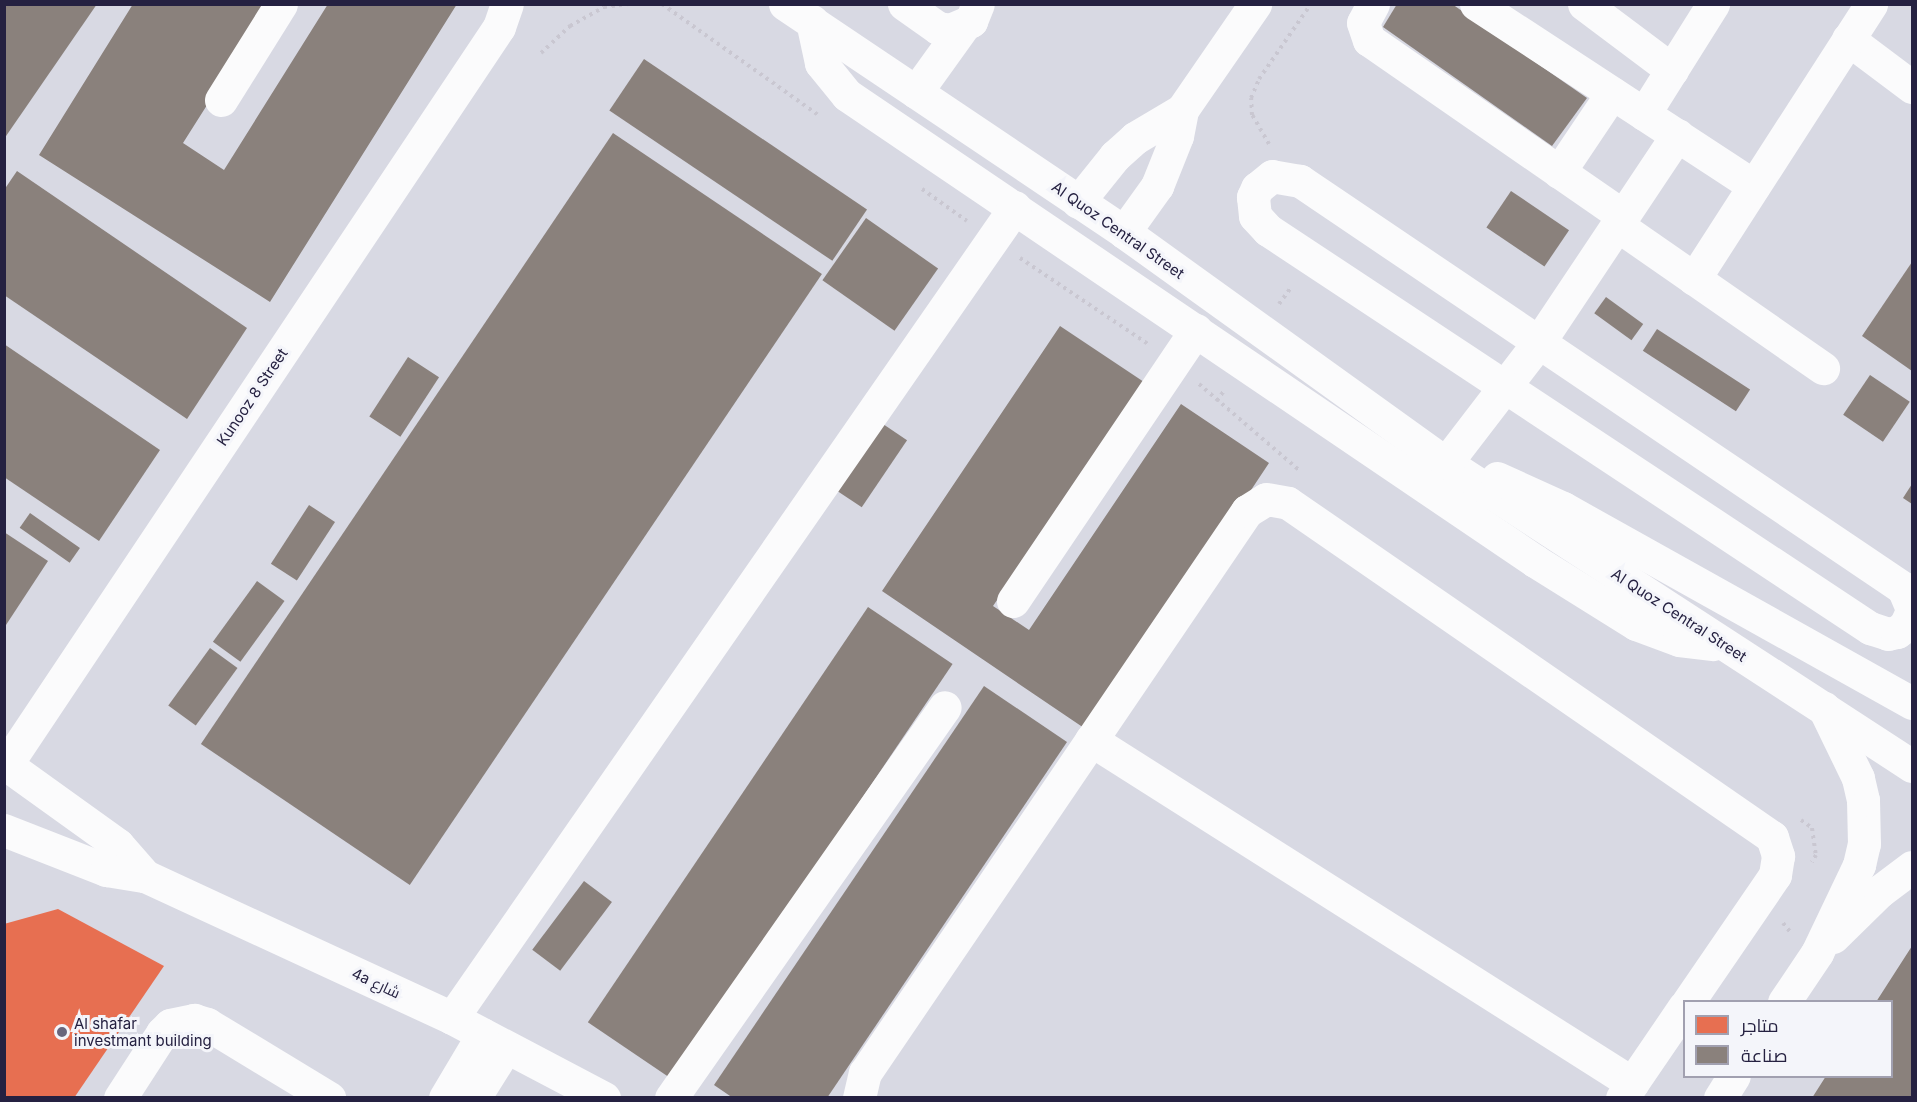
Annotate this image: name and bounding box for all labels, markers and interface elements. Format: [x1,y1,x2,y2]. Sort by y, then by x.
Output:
street label: Al Quoz Central Street [1048,177,1188,283]
street label: Kunooz 8 Street [213,345,291,449]
street label: Al Quoz Central Street [1608,565,1750,665]
street label: 4a شارع [349,964,403,1002]
legend [1683,1000,1893,1078]
place label: Al shafar investmant building [74,1014,212,1049]
text: متاجر [1741,1015,1779,1036]
marker: Al shafar investmant building [55,1025,69,1039]
text: صناعة [1741,1045,1787,1066]

